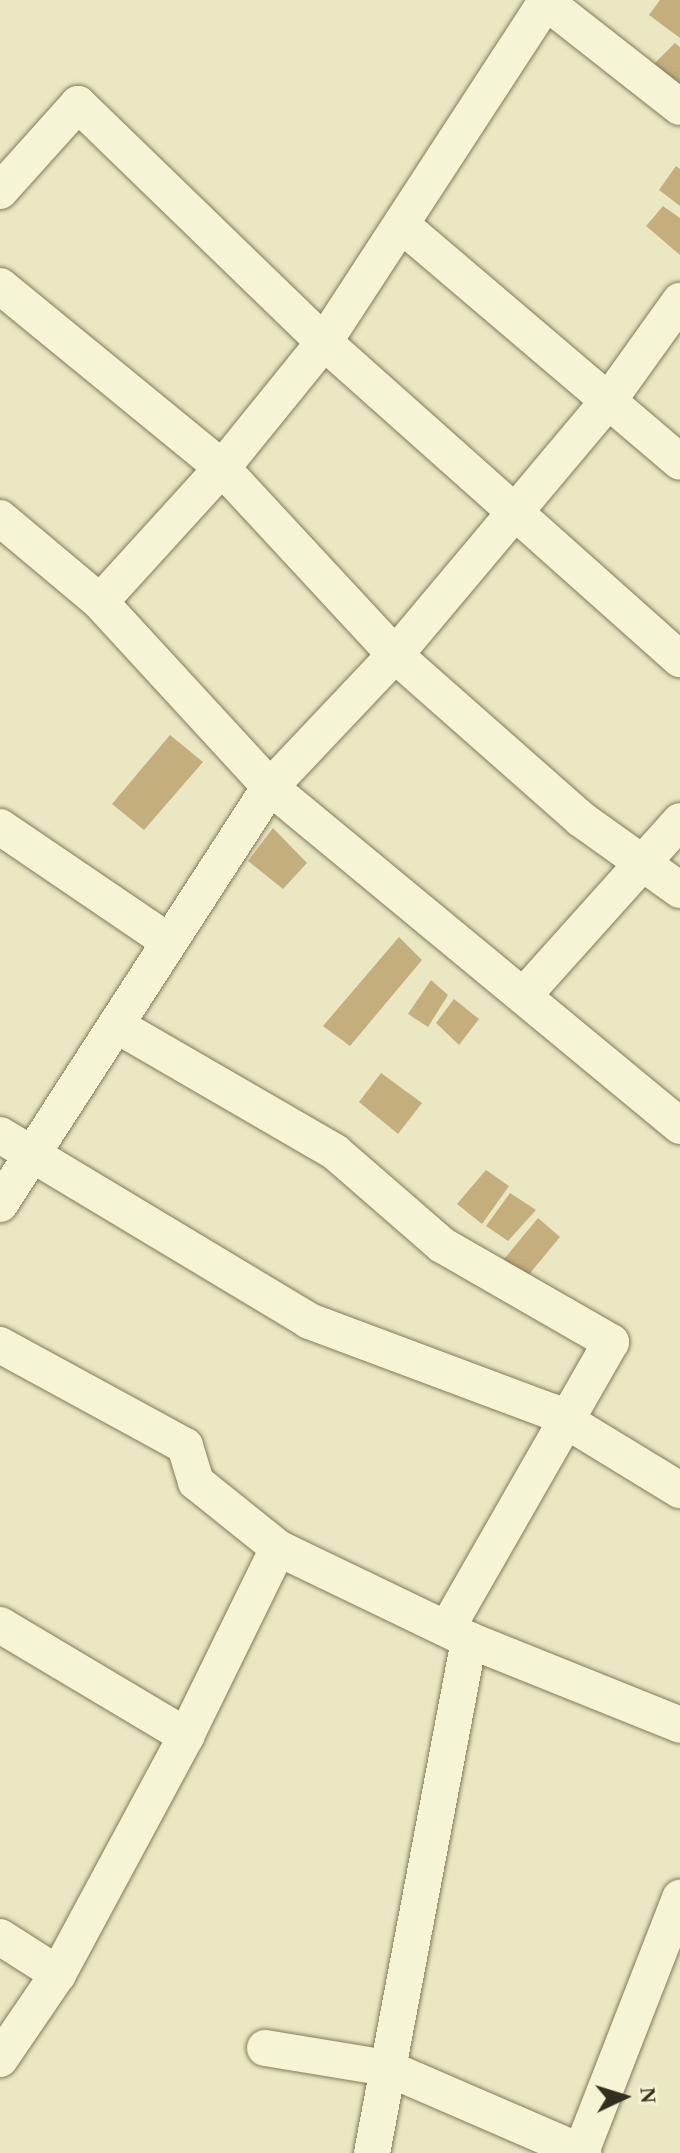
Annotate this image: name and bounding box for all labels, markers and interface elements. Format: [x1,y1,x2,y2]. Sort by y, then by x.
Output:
north arrow [584,2057,664,2137]
text: N [635,2086,661,2104]

